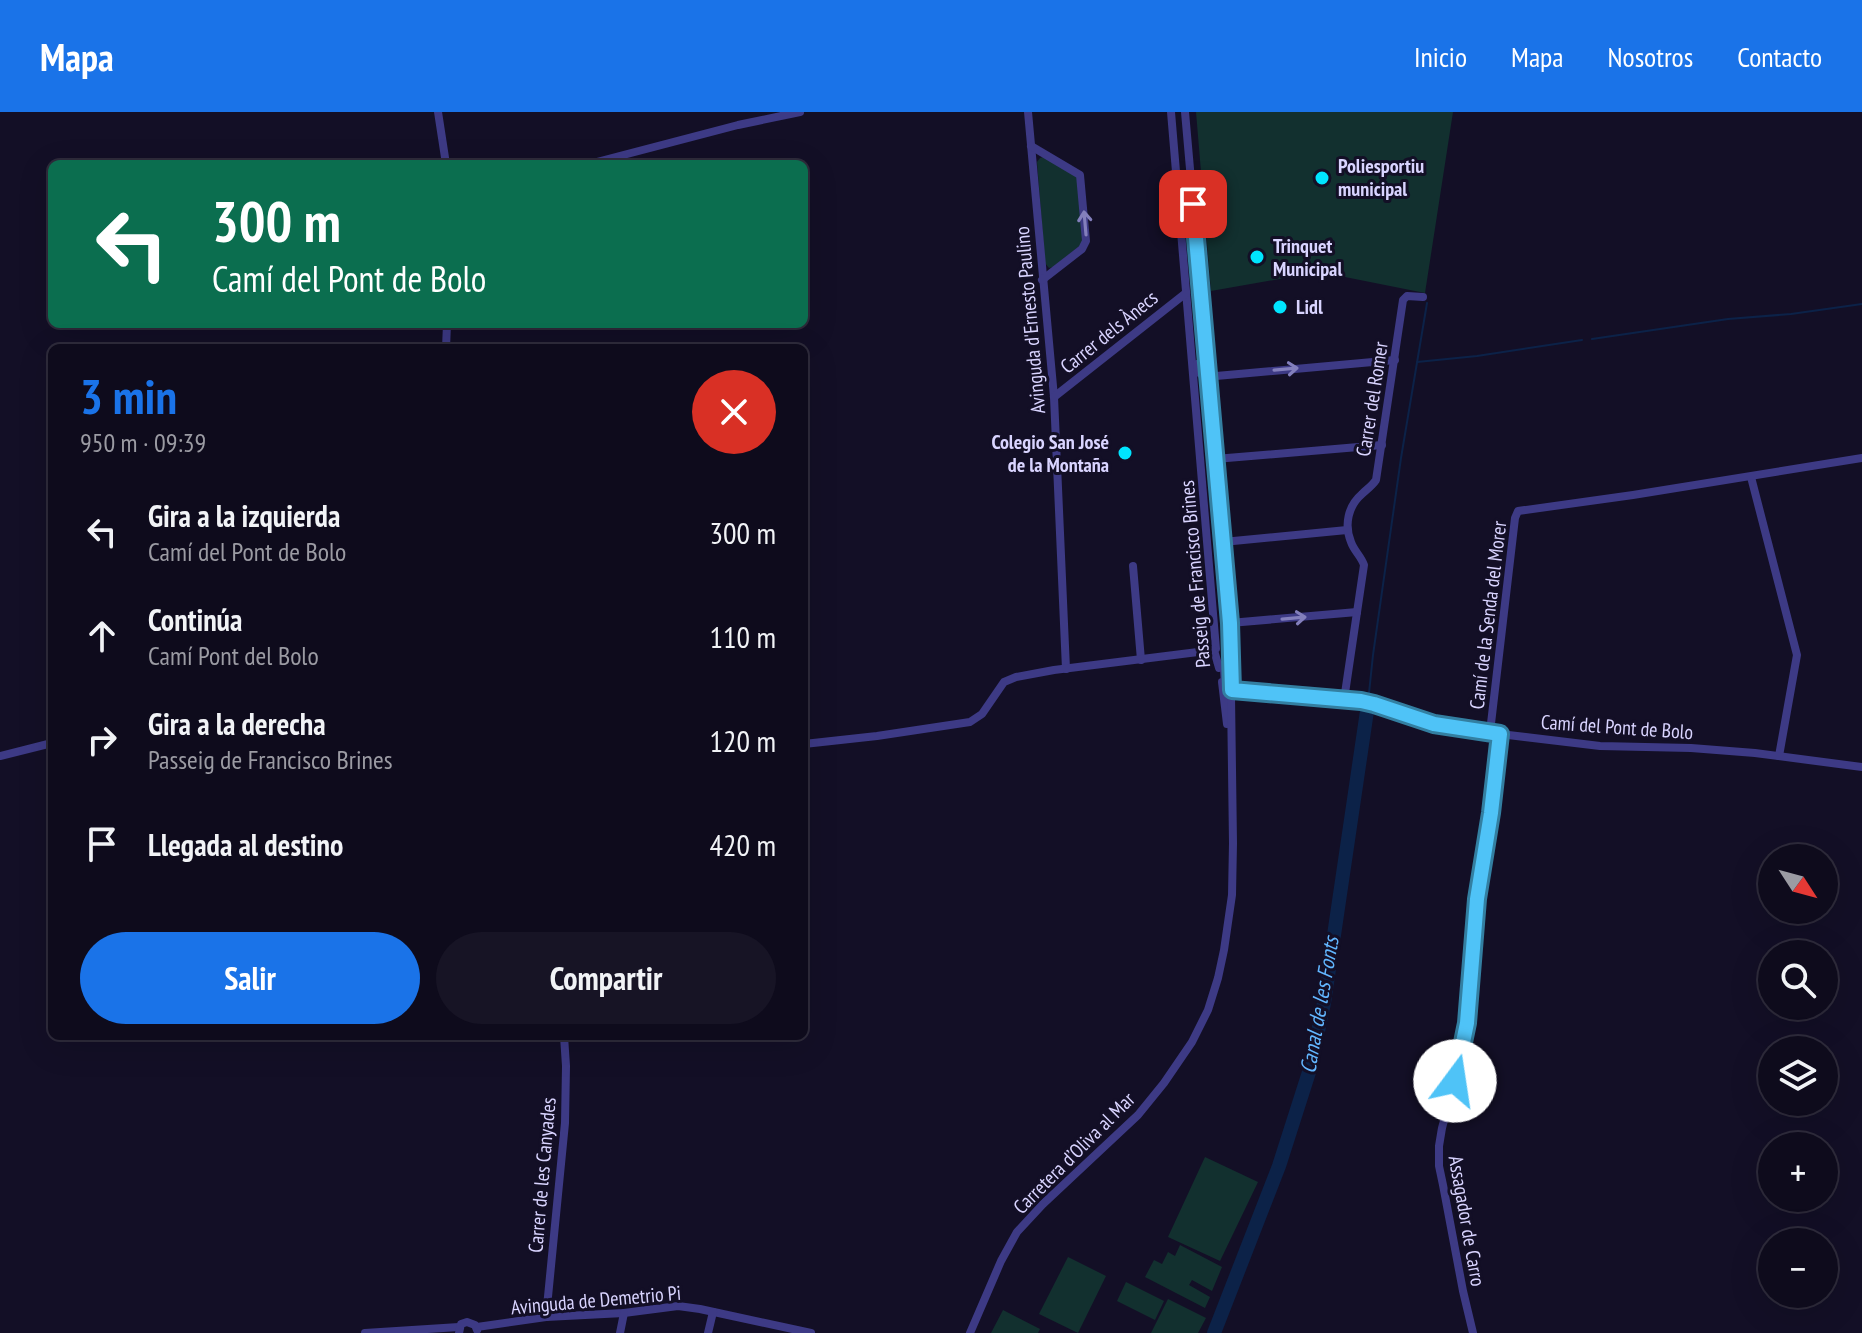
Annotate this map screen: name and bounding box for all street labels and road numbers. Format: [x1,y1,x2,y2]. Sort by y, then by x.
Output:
street label: Avinguda d'Ernesto Paulino [1009,225,1051,415]
street label: Carrer dels Ànecs [1055,285,1163,379]
street label: Carrer del Romer [1350,339,1394,458]
street label: Passeig de Francisco Brines [1174,479,1216,669]
street label: Camí de la Senda del Morer [1464,519,1513,711]
street label: Camí del Pont de Bolo [1540,709,1694,745]
street label: Carretera d’Oliva al Mar [1008,1086,1141,1219]
street label: Carrer de les Canyades [522,1096,562,1254]
street label: Assagador de Carro [1443,1154,1491,1288]
street label: Avinguda de Demetrio Pi [510,1280,682,1320]

